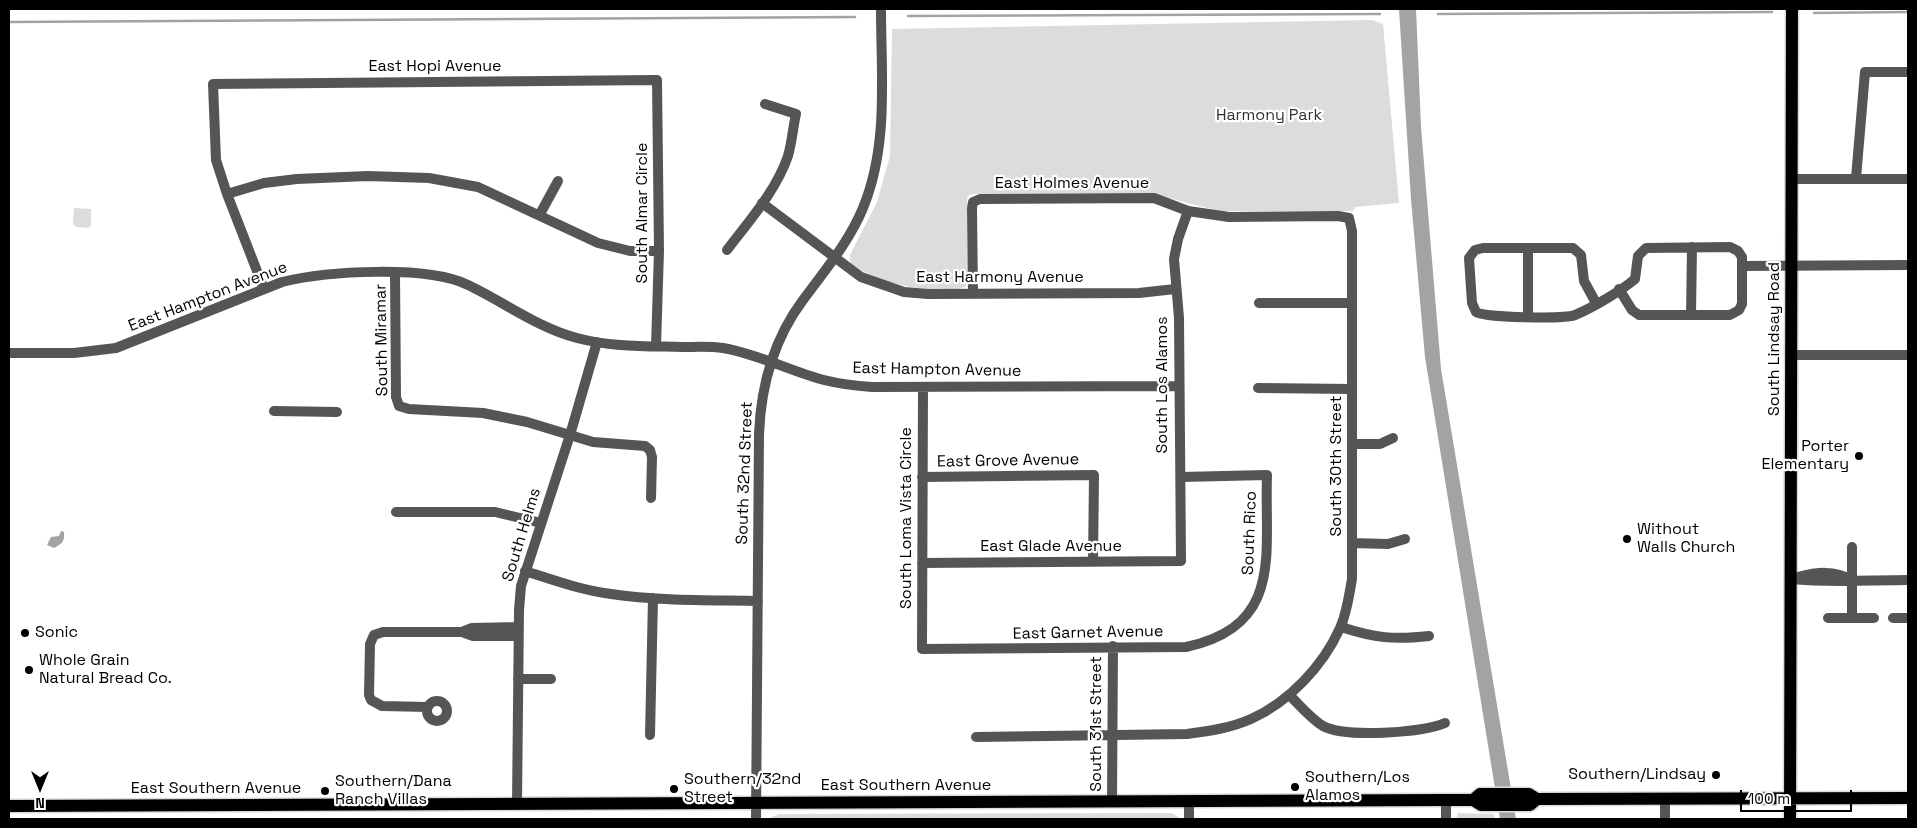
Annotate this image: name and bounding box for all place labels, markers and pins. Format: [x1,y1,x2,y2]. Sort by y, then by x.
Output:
place label: Porter Elementary [1761,437,1849,475]
marker: Porter Elementary [1853,450,1865,462]
place label: Without Walls Church [1637,520,1735,558]
marker: Without Walls Church [1621,533,1633,545]
place label: Sonic [35,623,78,643]
marker: Sonic [19,627,31,639]
place label: Whole Grain Natural Bread Co. [39,651,172,689]
marker: Whole Grain Natural Bread Co. [23,664,35,676]
place label: Southern/Lindsay [1568,765,1706,785]
place label: Southern/Los Alamos [1305,768,1410,806]
marker: Southern/Lindsay [1710,769,1722,781]
place label: Southern/32nd Street [684,770,801,808]
place label: Southern/Dana Ranch Villas [335,772,452,810]
marker: Southern/Los Alamos [1289,781,1301,793]
marker: Southern/32nd Street [668,783,680,795]
marker: Southern/Dana Ranch Villas [319,785,331,797]

